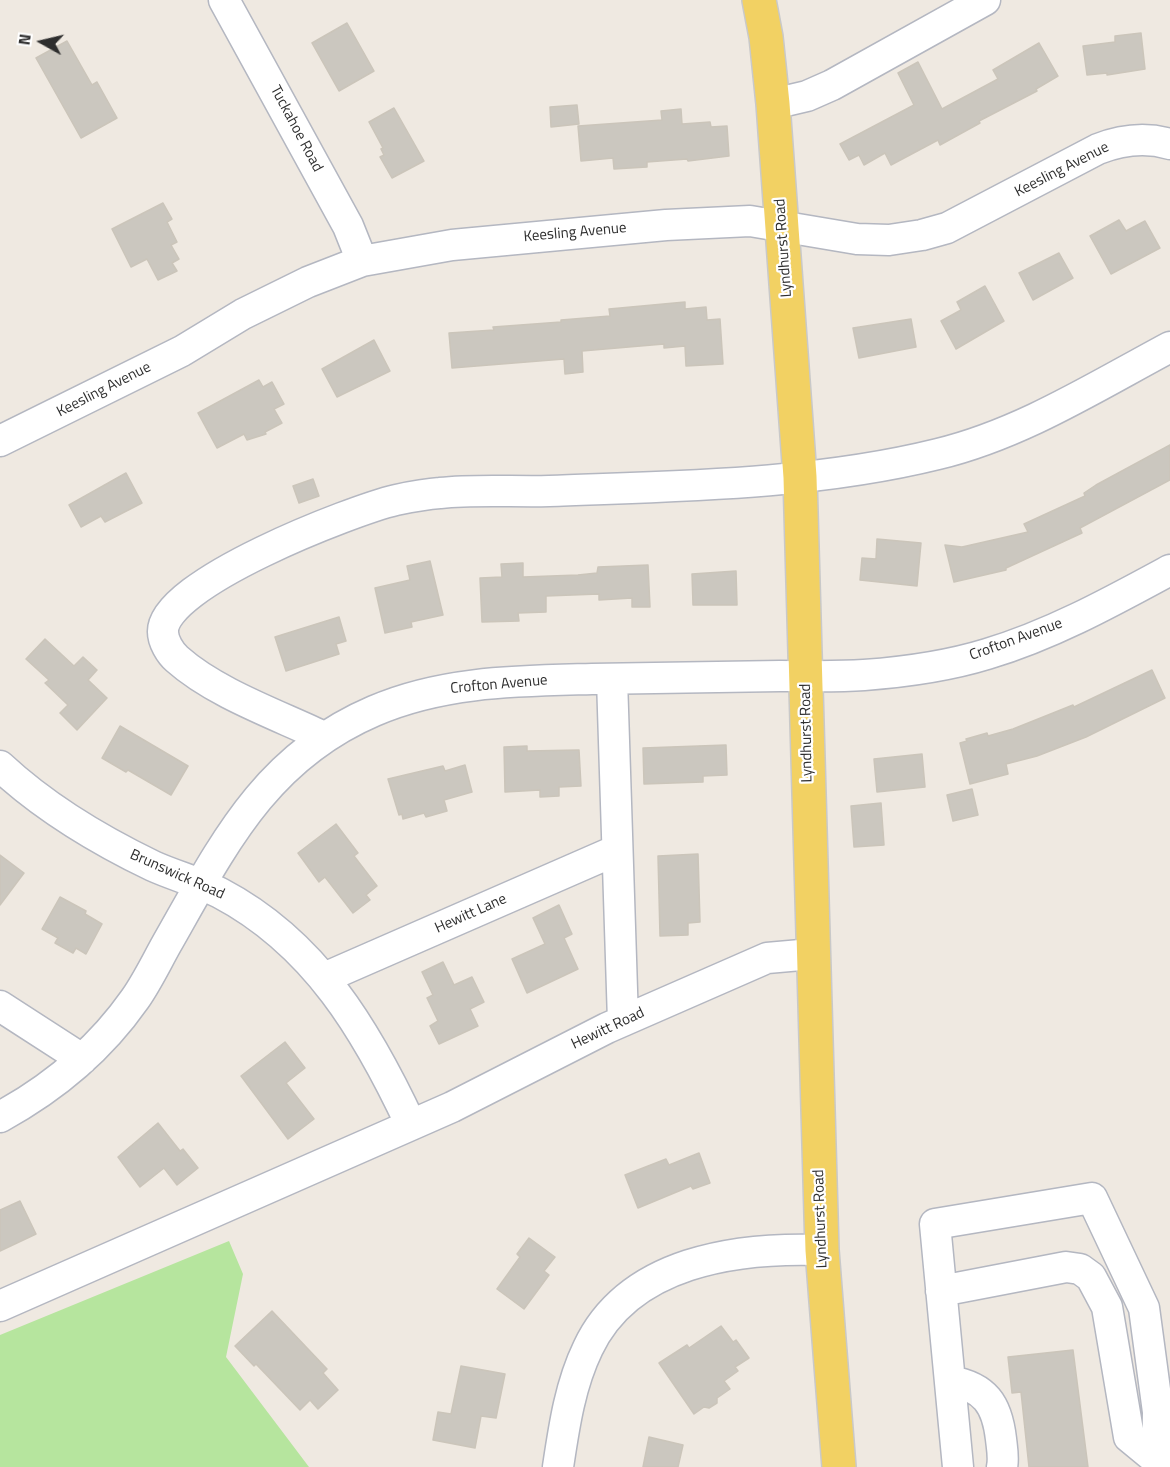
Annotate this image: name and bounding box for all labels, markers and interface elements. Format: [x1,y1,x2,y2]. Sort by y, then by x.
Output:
north arrow [12,12,72,72]
text: N [12,32,37,47]
street label: Tuckahoe Road [266,83,326,175]
street label: Keesling Avenue [1012,139,1112,201]
street label: Lyndhurst Road [772,198,796,298]
street label: Keesling Avenue [523,220,627,246]
street label: Keesling Avenue [54,359,154,421]
street label: Crofton Avenue [967,615,1065,665]
street label: Crofton Avenue [450,672,548,698]
street label: Lyndhurst Road [797,683,817,783]
street label: Brunswick Road [127,846,227,904]
street label: Hewitt Lane [432,890,510,938]
street label: Hewitt Road [569,1004,647,1054]
street label: Lyndhurst Road [810,1169,832,1269]

